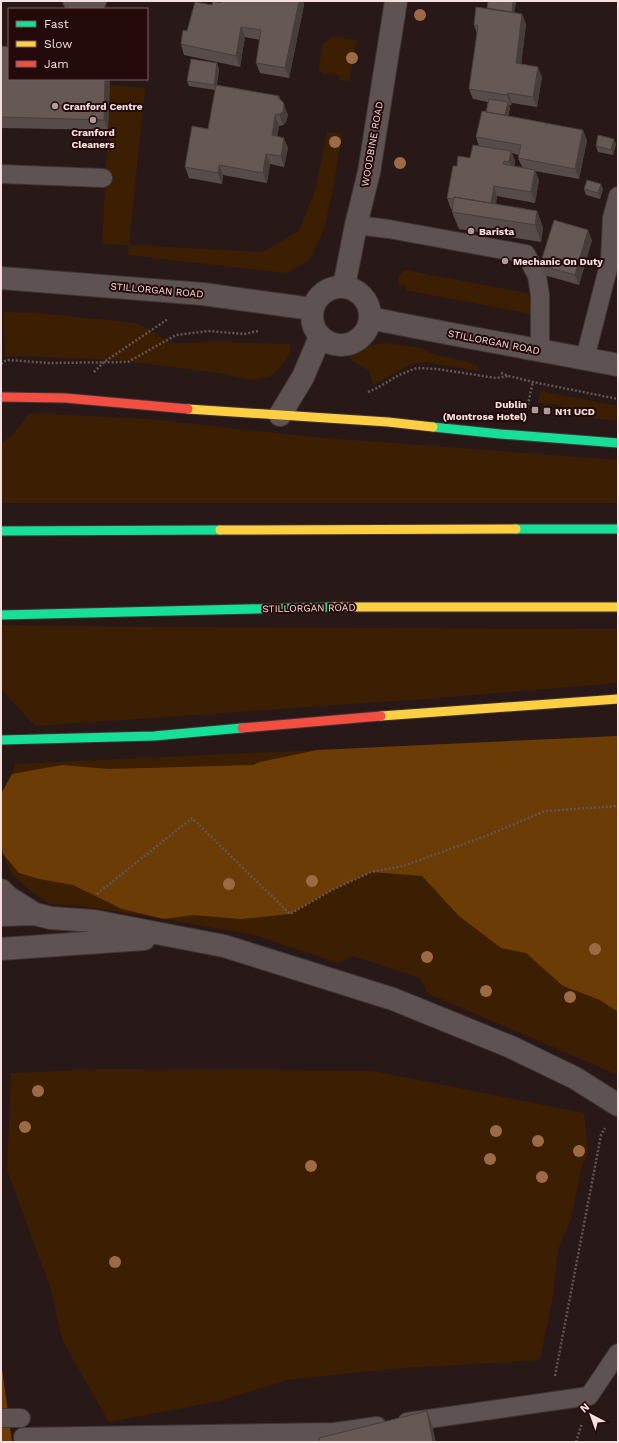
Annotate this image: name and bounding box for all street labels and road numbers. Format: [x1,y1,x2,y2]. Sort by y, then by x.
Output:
street label: WOODBINE ROAD [359,101,385,187]
street label: STILLORGAN ROAD [110,280,204,300]
street label: STILLORGAN ROAD [447,328,541,356]
street label: STILLORGAN ROAD [262,602,356,614]

